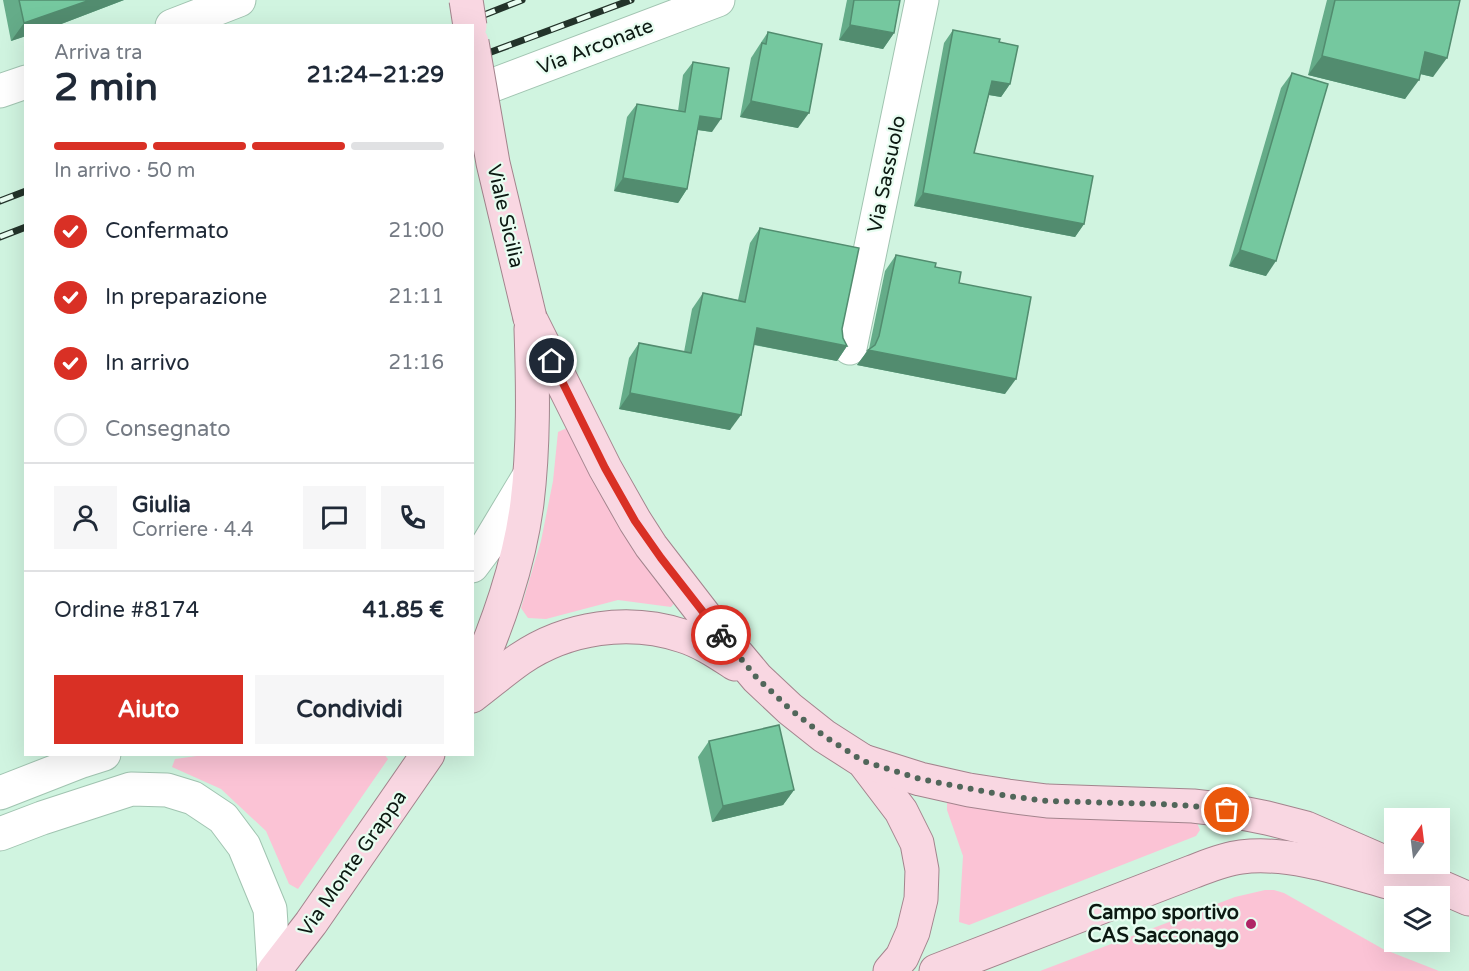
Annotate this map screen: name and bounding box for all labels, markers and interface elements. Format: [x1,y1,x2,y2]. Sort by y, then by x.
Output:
street label: Via Arconate [534,14,657,80]
text: Arriva tra [54,41,143,65]
text: 21:24–21:29 [307,62,444,88]
text: 2 min [54,64,158,111]
street label: Via Sassuolo [863,113,911,235]
text: In arrivo · 50 m [54,159,195,183]
street label: Viale Sicilia [481,162,529,270]
icon: check [54,215,87,248]
text: Confermato [105,218,229,244]
text: 21:00 [389,219,444,243]
icon: check [54,281,87,314]
text: In preparazione [105,284,267,310]
text: 21:11 [389,285,444,309]
pin [526,335,577,386]
icon: home [535,344,568,377]
icon: check [54,347,87,380]
text: In arrivo [105,350,190,376]
text: 21:16 [389,351,444,375]
text: Consegnato [105,416,231,442]
button: person [54,486,117,549]
button: chat [303,486,366,549]
button: phone [381,486,444,549]
text: Giulia [132,492,191,518]
text: Corriere · 4.4 [132,518,254,542]
text: Ordine #8174 [54,597,199,623]
text: 41.85 € [362,597,444,623]
courier [691,605,751,665]
icon: bike [705,619,738,652]
button: Aiuto [54,675,243,744]
button: Condividi [255,675,444,744]
pin [1201,784,1252,835]
street label: Via Monte Grappa [293,786,412,941]
icon: bag [1210,793,1243,826]
north arrow [1384,808,1450,874]
map controls [1384,808,1450,952]
button: layers [1384,886,1450,952]
place label: Campo sportivo CAS Sacconago [1088,901,1239,948]
marker: Campo sportivo CAS Sacconago [1244,917,1258,931]

